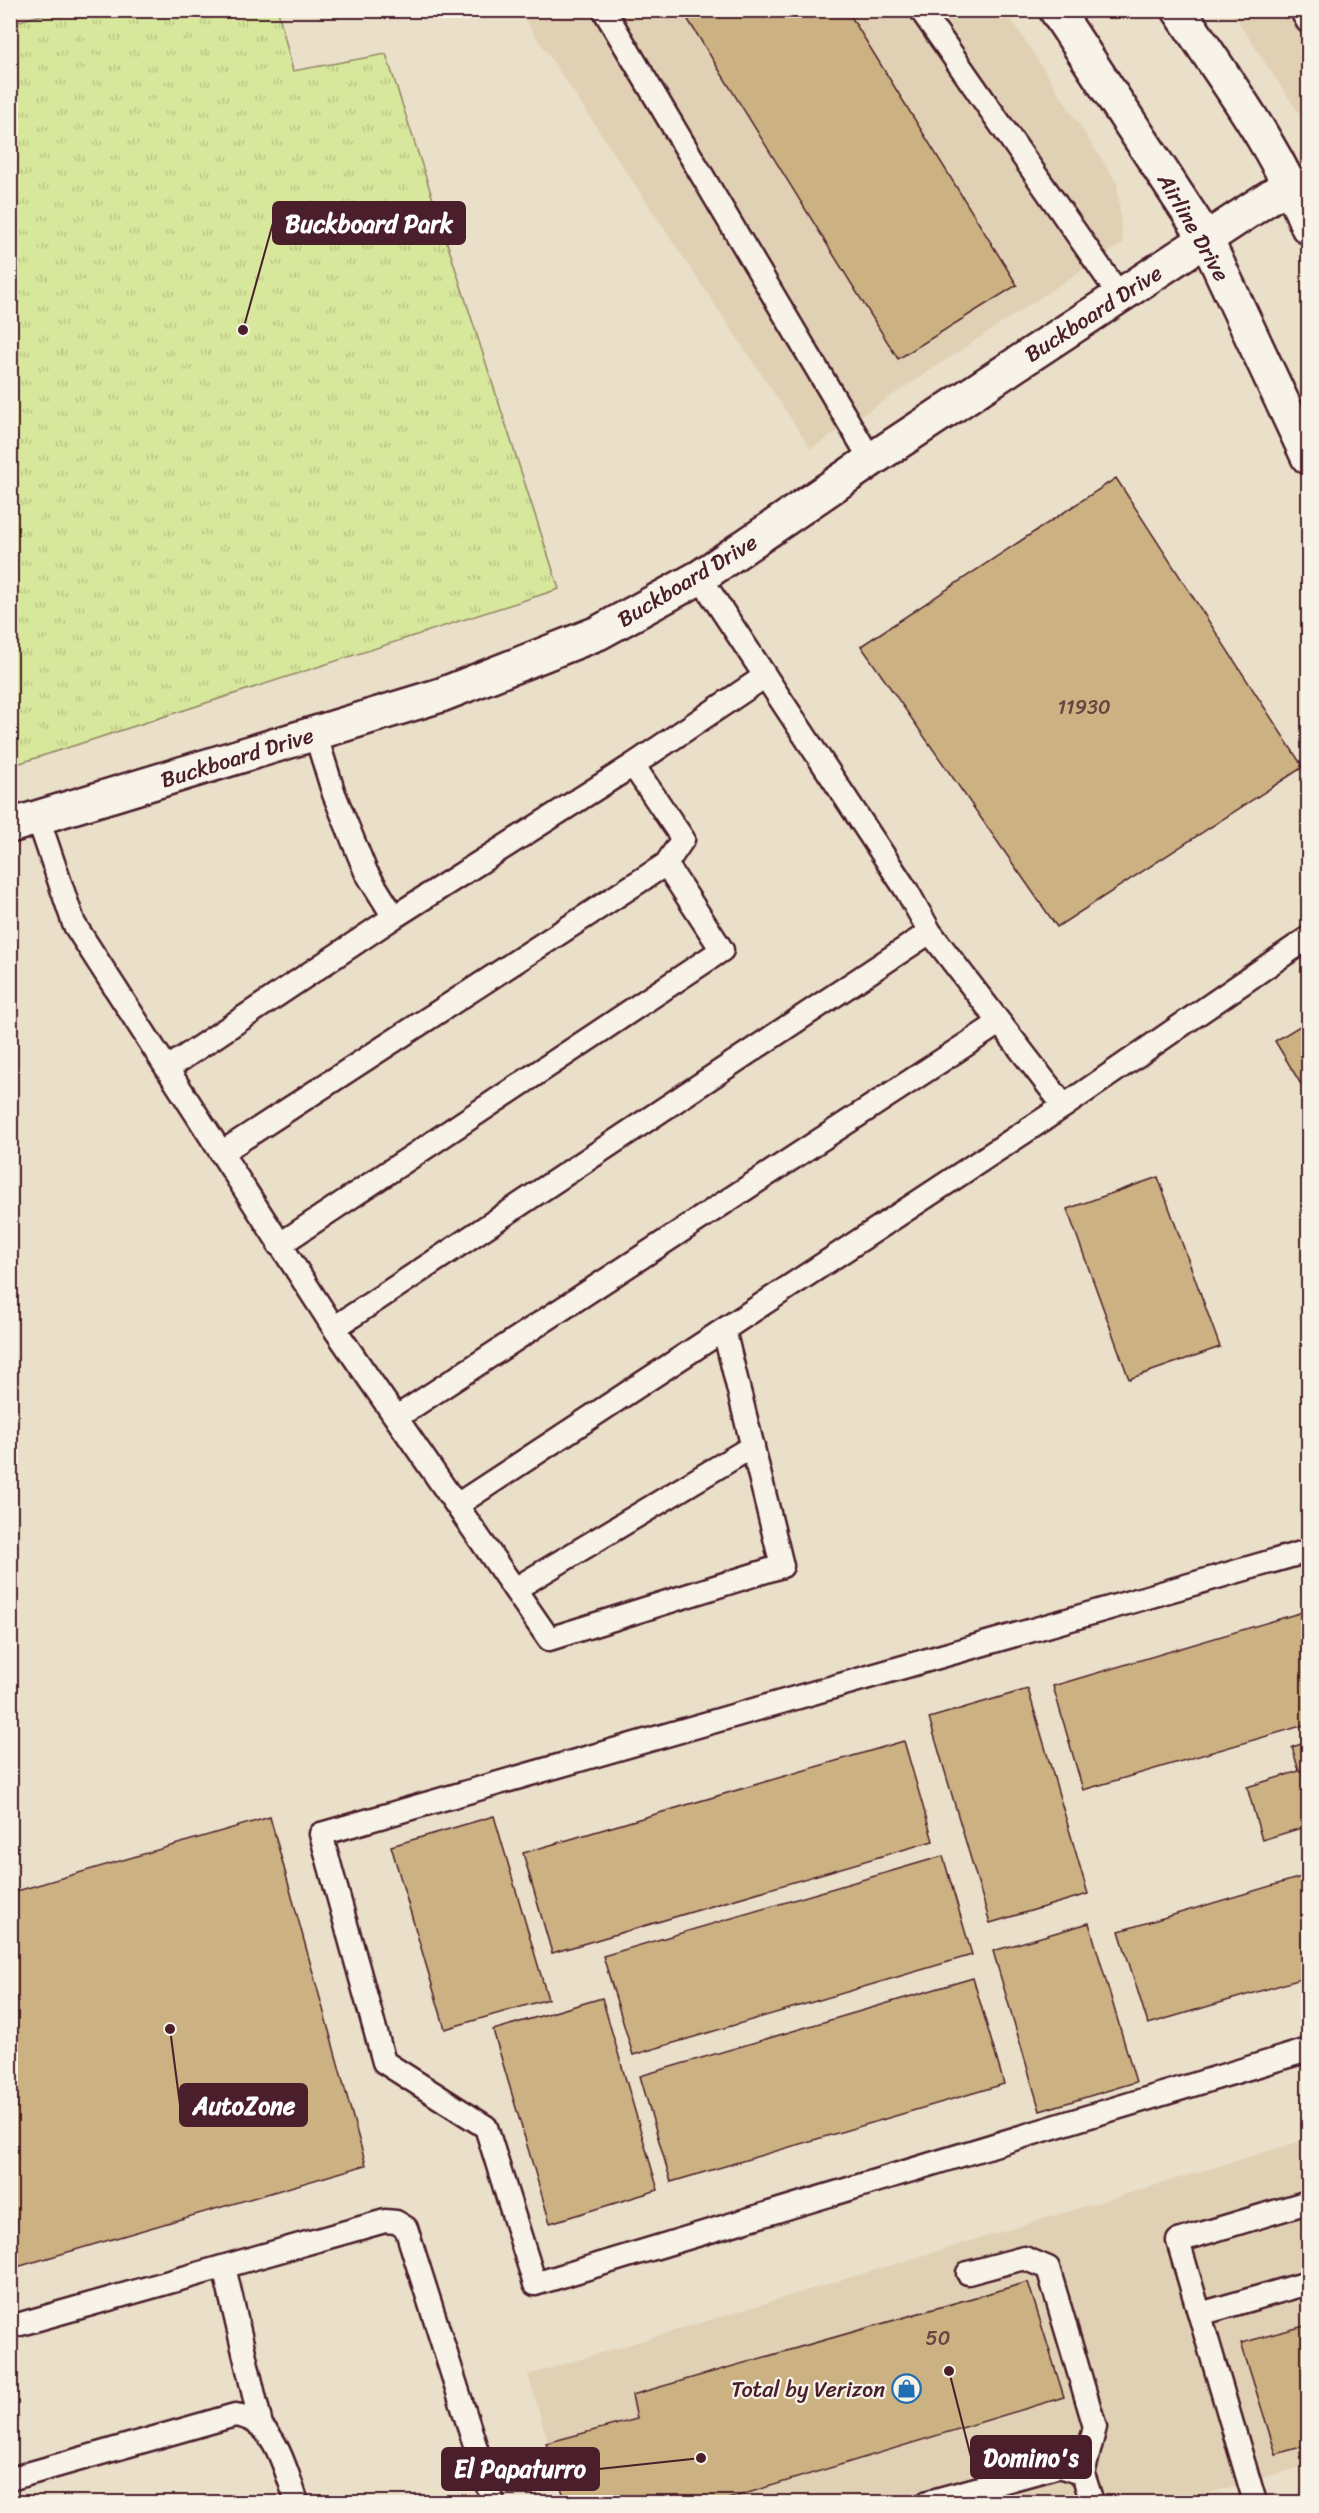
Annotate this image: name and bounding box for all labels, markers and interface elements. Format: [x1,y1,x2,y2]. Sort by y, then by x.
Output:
street label: Airline Drive [1146,165,1240,289]
callout: Buckboard Park [273,202,465,244]
text: Buckboard Park [285,203,454,245]
street label: Buckboard Drive [1016,254,1170,373]
street label: Buckboard Drive [609,523,765,638]
house number: 11930 [1057,690,1111,725]
street label: Buckboard Drive [156,716,319,799]
callout: AutoZone [180,2084,307,2126]
text: AutoZone [192,2085,296,2127]
house number: 50 [926,2321,950,2356]
place label: Total by Verizon [731,2370,885,2409]
shop icon: Total by Verizon [890,2373,922,2405]
callout: Domino's [971,2436,1091,2478]
text: Domino's [983,2437,1080,2479]
callout: El Papaturro [442,2448,599,2490]
text: El Papaturro [454,2448,587,2490]

